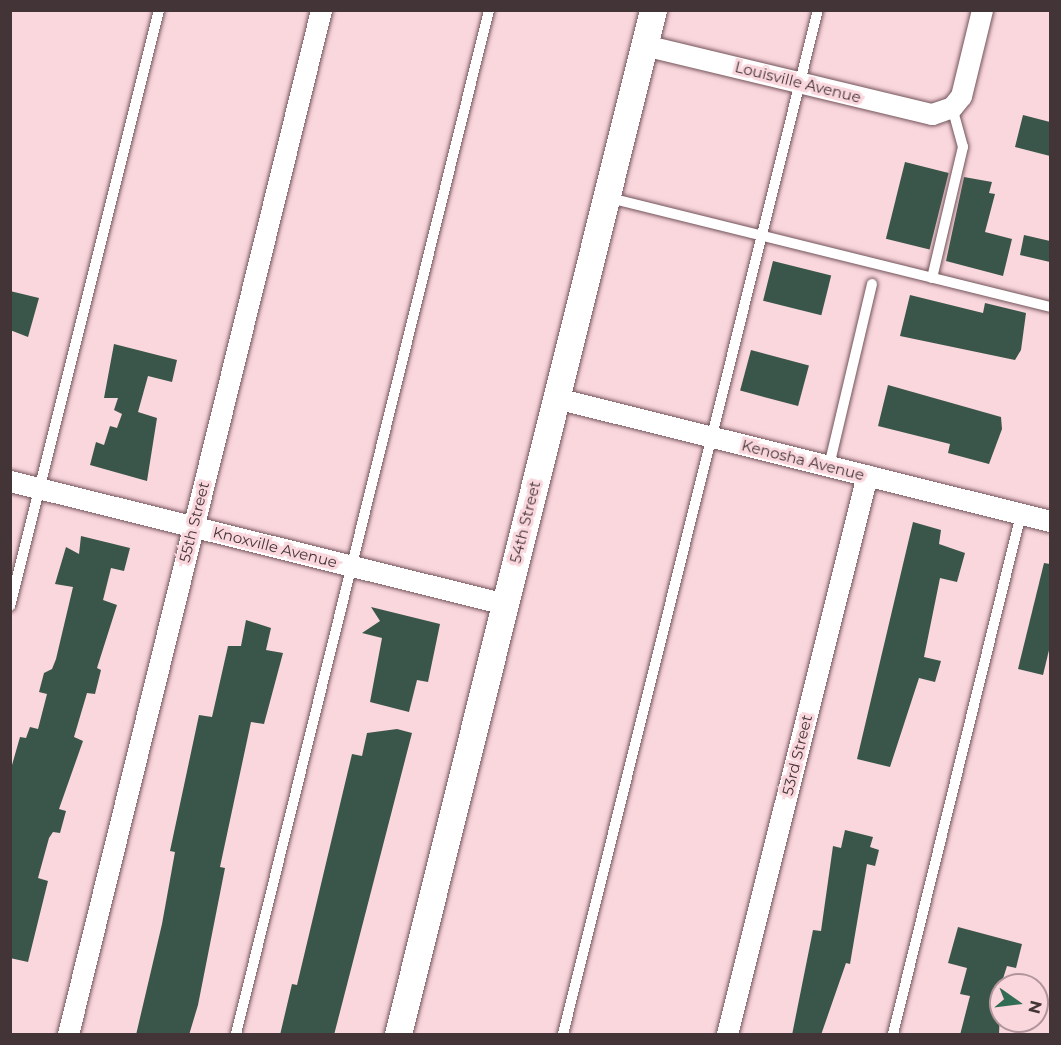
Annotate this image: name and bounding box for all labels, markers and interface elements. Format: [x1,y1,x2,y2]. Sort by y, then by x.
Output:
street label: Louisville Avenue [733,58,863,106]
street label: Kenosha Avenue [740,436,866,484]
street label: 54th Street [506,479,544,565]
street label: 55th Street [175,480,213,564]
street label: Knoxville Avenue [211,523,339,571]
street label: 53rd Street [778,713,816,797]
north arrow [989,973,1049,1033]
text: N [1024,998,1046,1016]

